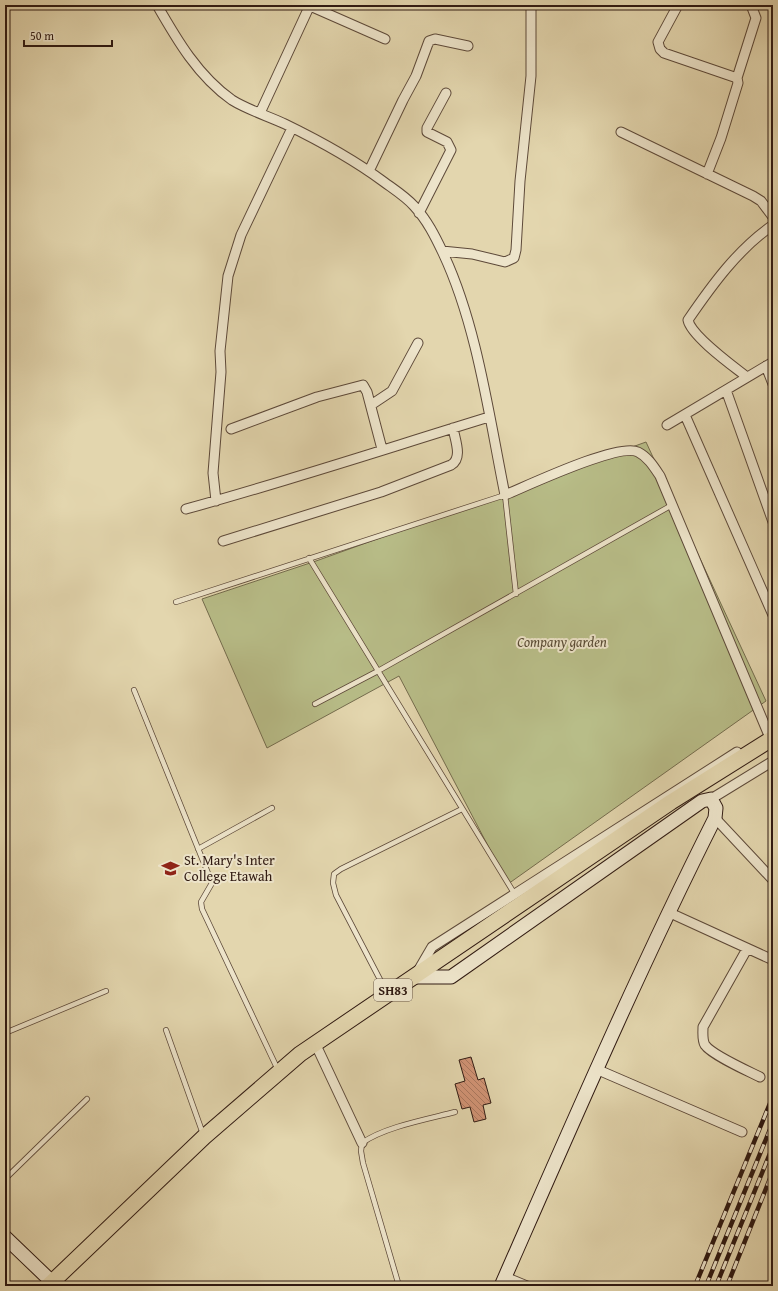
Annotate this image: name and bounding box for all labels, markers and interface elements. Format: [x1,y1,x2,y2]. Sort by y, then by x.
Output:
scale bar [24,22,112,48]
text: 50 m [30,27,54,44]
park label: Company garden [517,632,607,652]
place label: St. Mary's Inter College Etawah [184,850,275,886]
school or university icon: St. Mary's Inter College Etawah [161,858,181,878]
road number: SH83 [374,979,412,1001]

